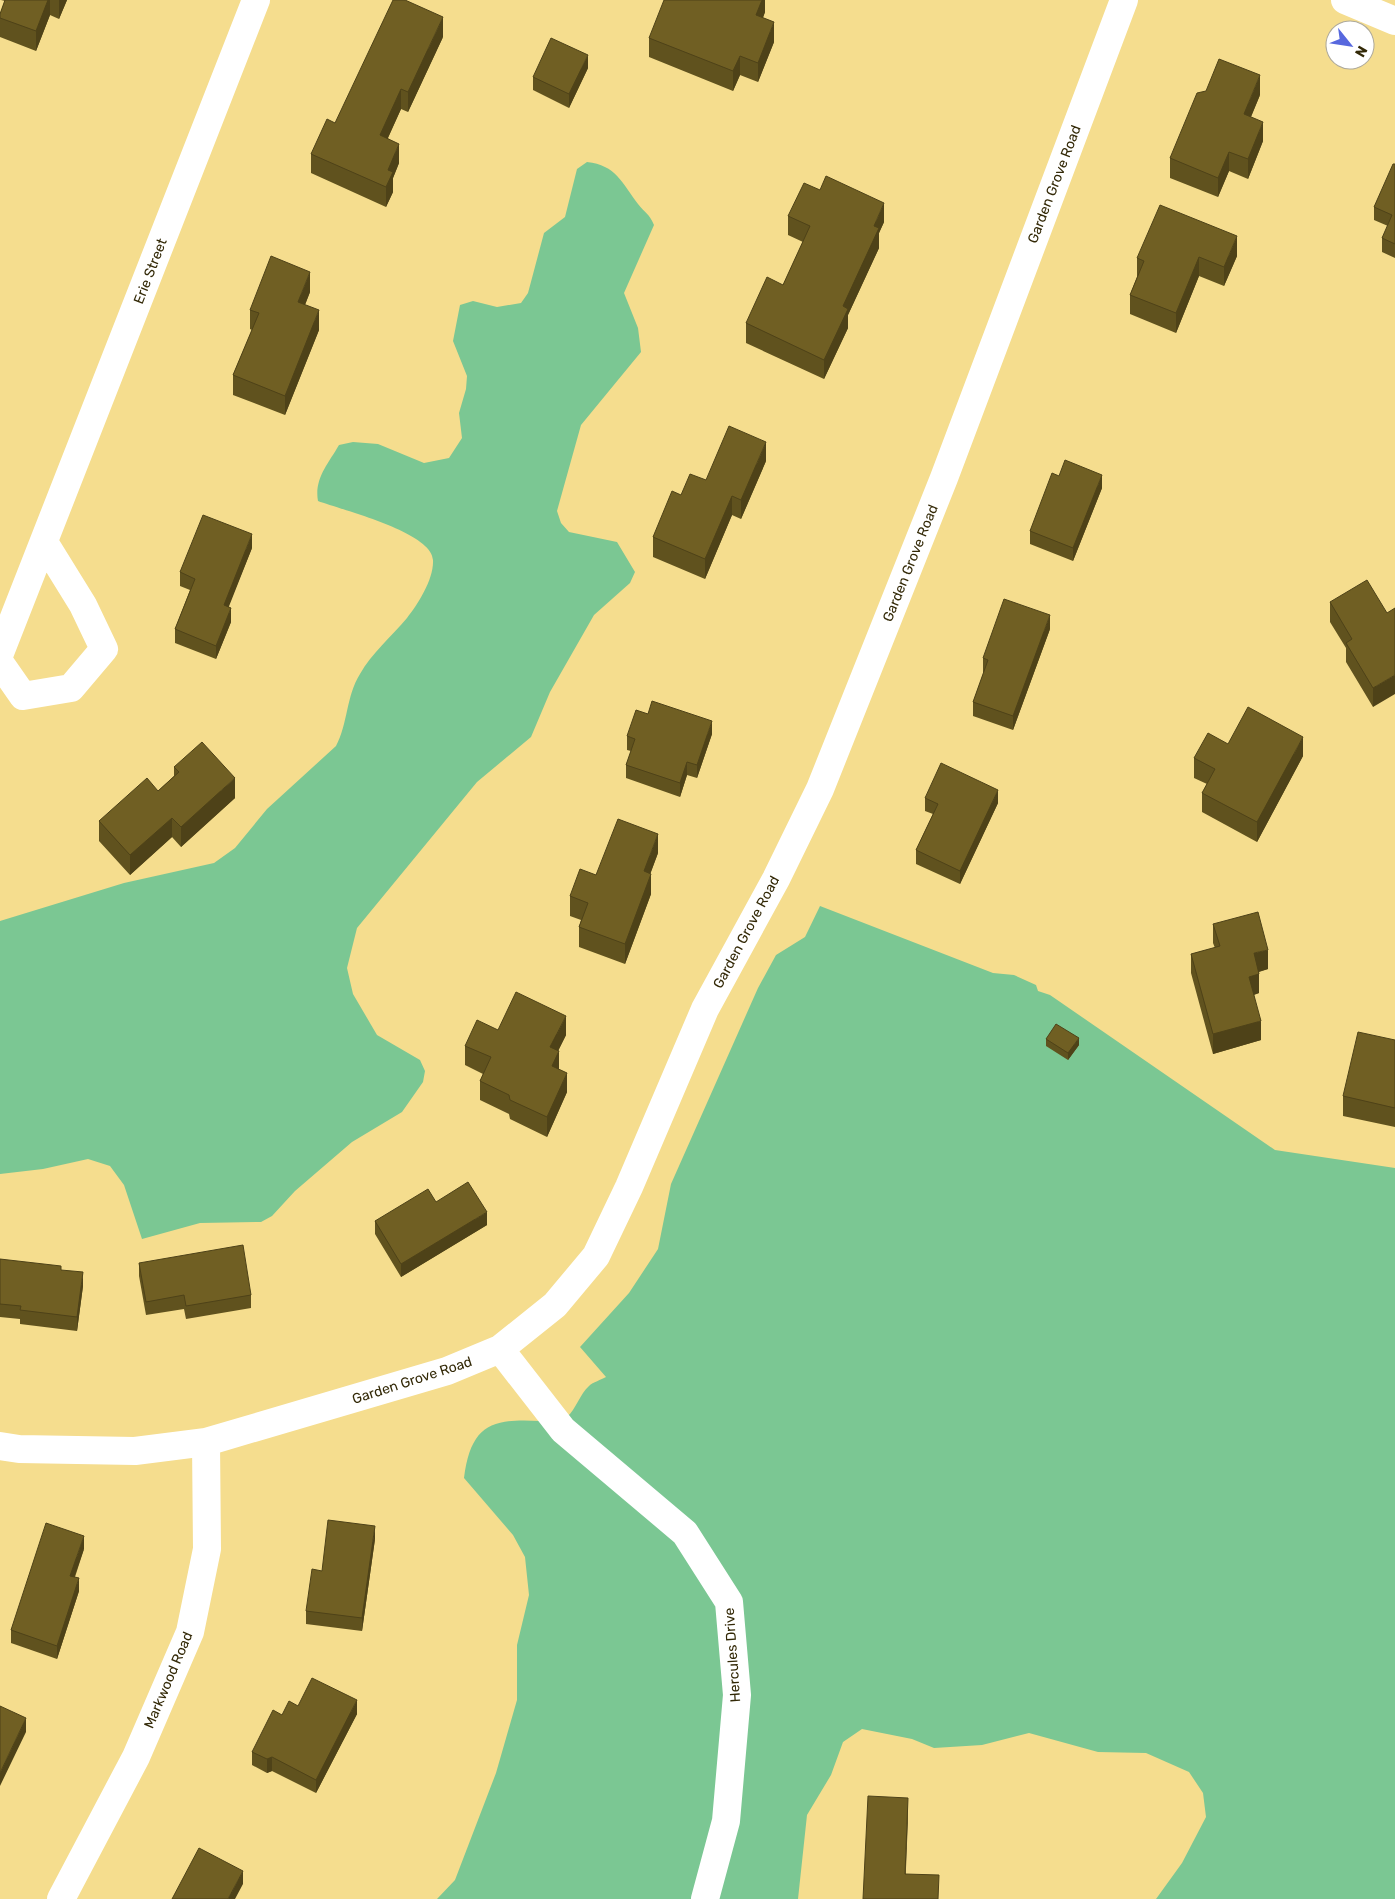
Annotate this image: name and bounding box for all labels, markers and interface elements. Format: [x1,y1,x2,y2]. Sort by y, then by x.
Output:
north arrow [1325,20,1375,70]
text: N [1351,43,1371,60]
street label: Garden Grove Road [1024,123,1085,246]
street label: Erie Street [130,235,171,306]
street label: Garden Grove Road [879,502,942,624]
street label: Garden Grove Road [710,873,783,991]
street label: Garden Grove Road [350,1353,474,1408]
street label: Hercules Drive [721,1607,744,1703]
street label: Markwood Road [140,1629,196,1731]

